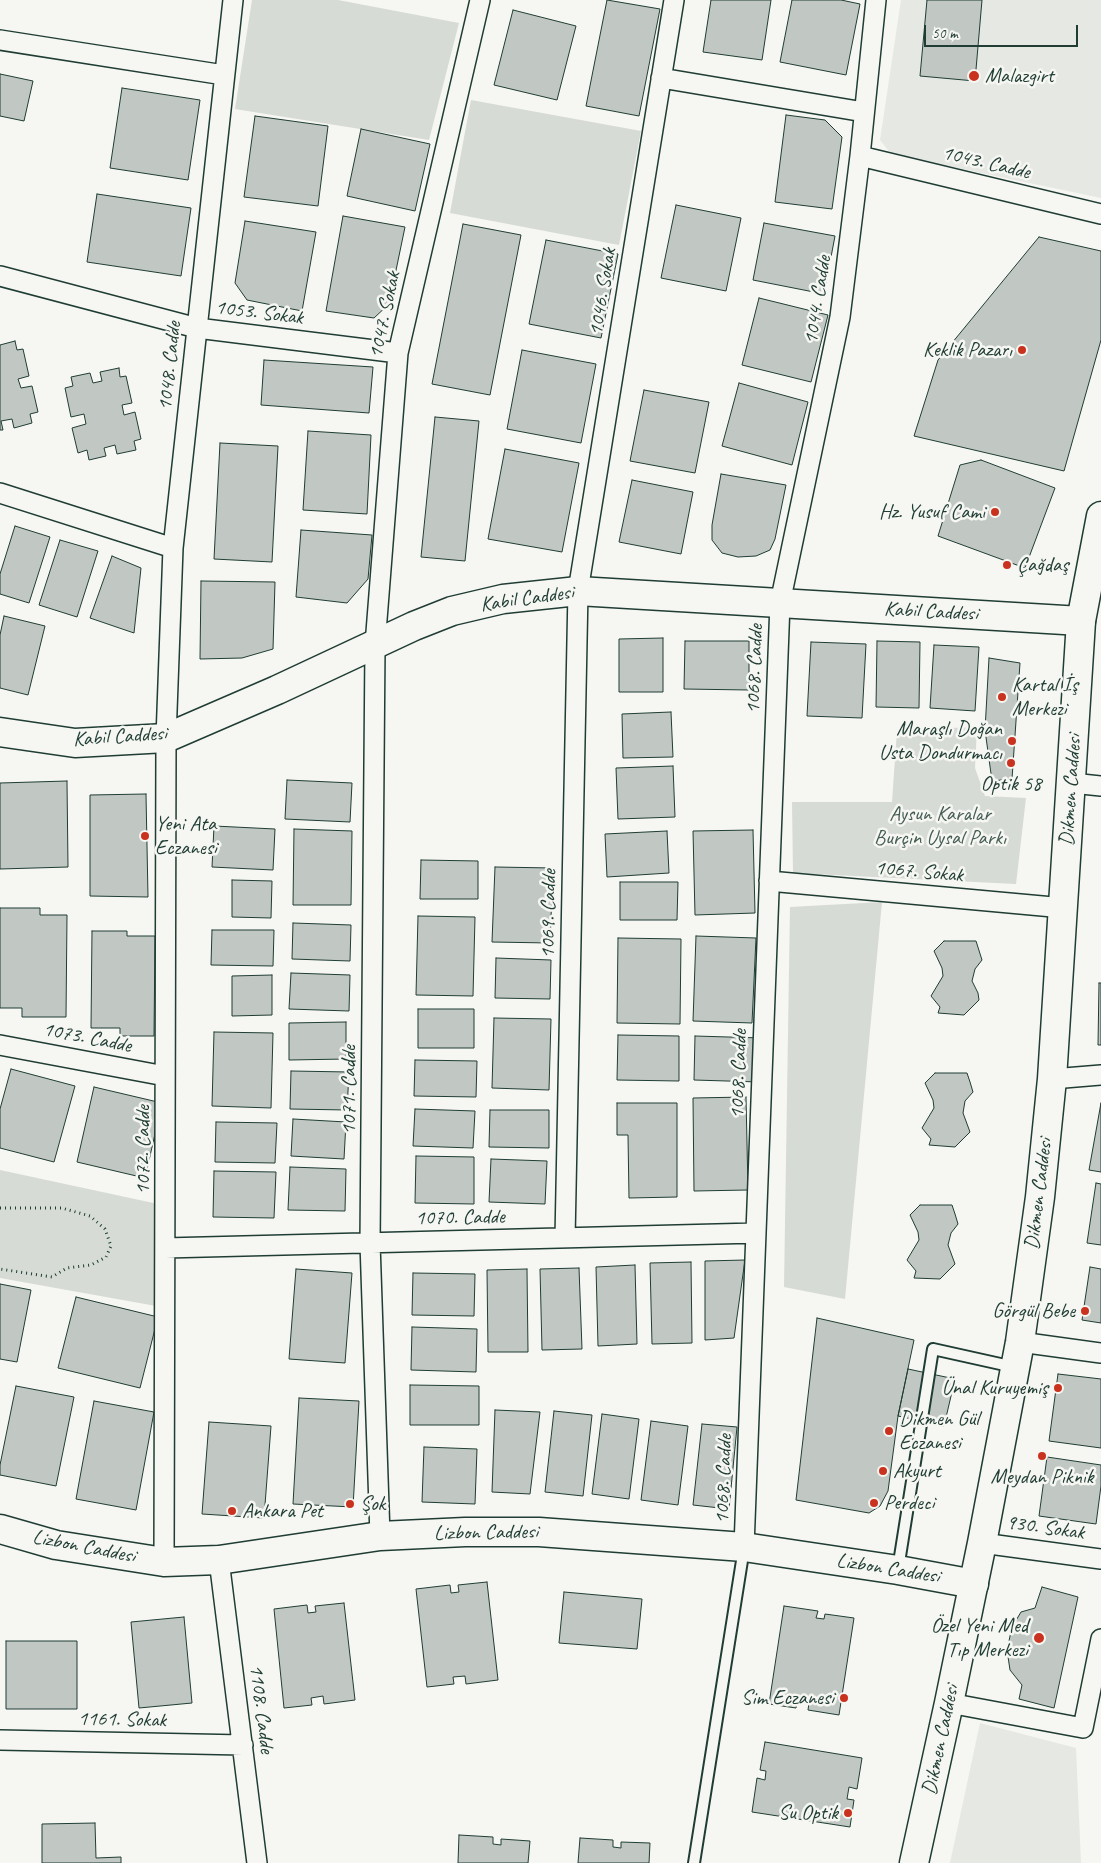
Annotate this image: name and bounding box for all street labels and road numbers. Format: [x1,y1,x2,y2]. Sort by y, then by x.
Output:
street label: 1043. Cadde [940,141,1032,185]
street label: 1046. Sokak [584,246,622,338]
street label: 1044. Cadde [799,254,837,346]
street label: 1047. Sokak [364,269,406,361]
street label: 1053. Sokak [214,295,304,331]
street label: 1048. Cadde [153,320,187,412]
street label: Kabil Caddesi [479,580,575,618]
street label: Kabil Caddesi [883,597,979,627]
street label: 1068. Cadde [741,624,769,714]
street label: Kabil Caddesi [72,721,168,753]
street label: Dikmen Caddesi [1055,733,1087,847]
street label: 1067. Sokak [874,856,964,888]
street label: 1069. Cadde [536,869,562,959]
street label: 1073. Cadde [41,1017,133,1059]
street label: 1068. Cadde [725,1029,753,1119]
street label: 1071. Cadde [336,1045,362,1135]
street label: 1072. Cadde [130,1105,156,1195]
street label: Dikmen Caddesi [1020,1137,1058,1251]
street label: 1070. Cadde [415,1205,505,1231]
street label: 1068. Cadde [710,1434,738,1524]
street label: 930. Sokak [1004,1510,1086,1546]
street label: Lizbon Caddesi [434,1519,538,1547]
street label: Lizbon Caddesi [30,1525,138,1569]
street label: Lizbon Caddesi [835,1548,941,1590]
street label: 1108. Cadde [243,1663,279,1755]
street label: Dikmen Caddesi [917,1683,965,1797]
street label: 1161. Sokak [78,1707,166,1733]

